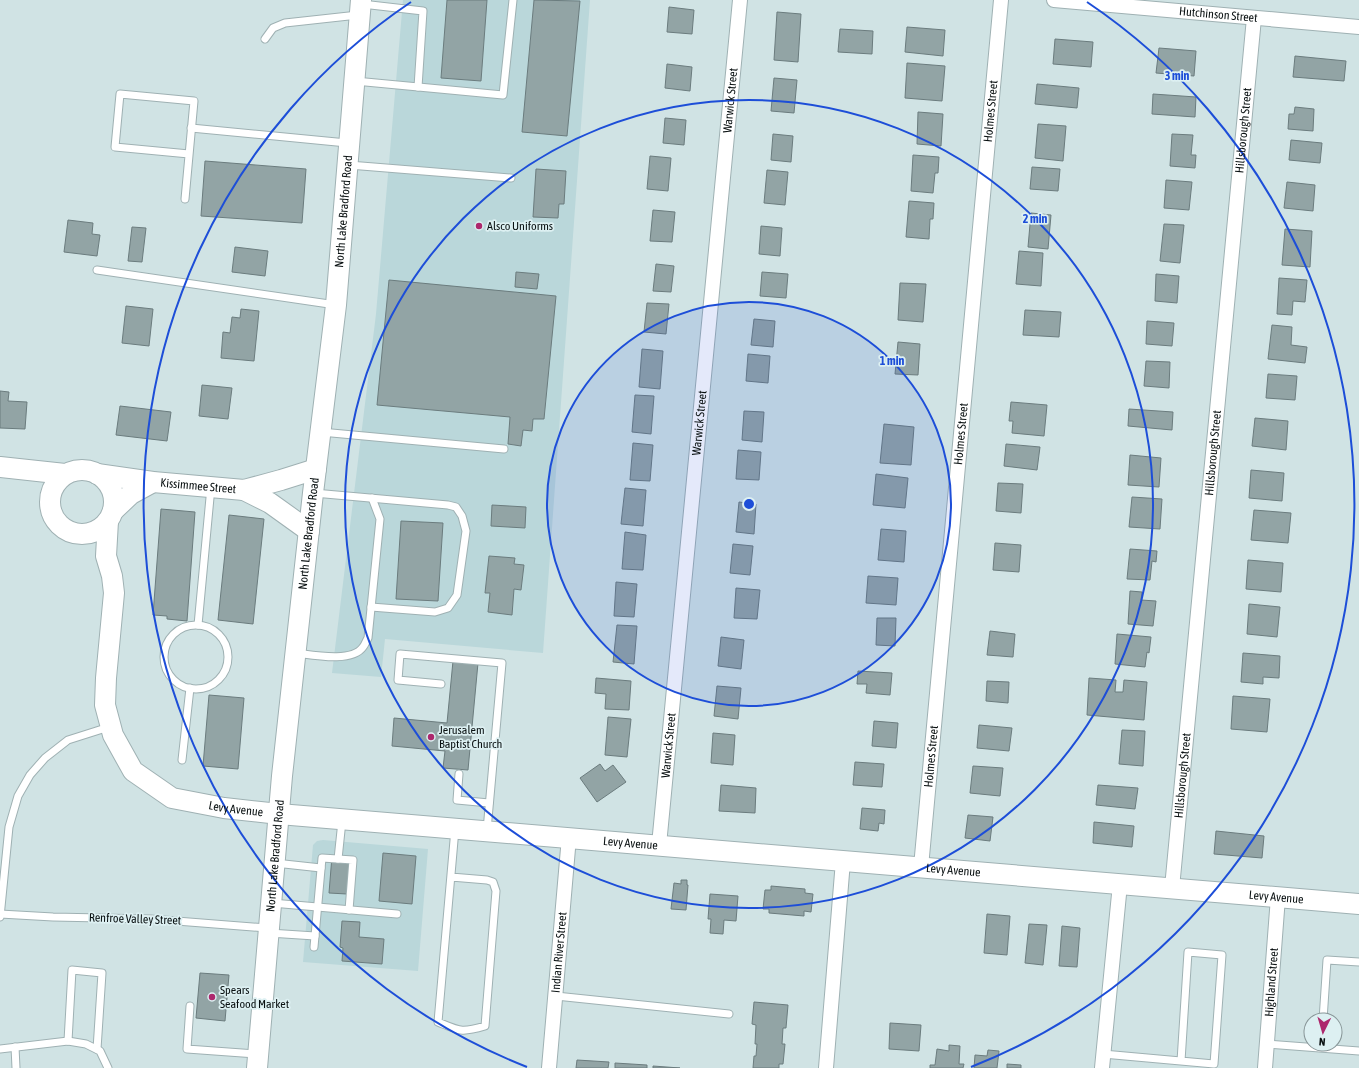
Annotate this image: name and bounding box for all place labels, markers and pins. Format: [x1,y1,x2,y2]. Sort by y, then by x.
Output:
place label: Alsco Uniforms [487,219,553,233]
marker: Alsco Uniforms [474,221,484,231]
centre of rings [742,497,756,511]
place label: Jerusalem Baptist Church [439,723,502,751]
marker: Jerusalem Baptist Church [426,732,436,742]
place label: Spears Seafood Market [220,983,290,1011]
marker: Spears Seafood Market [207,992,217,1002]

